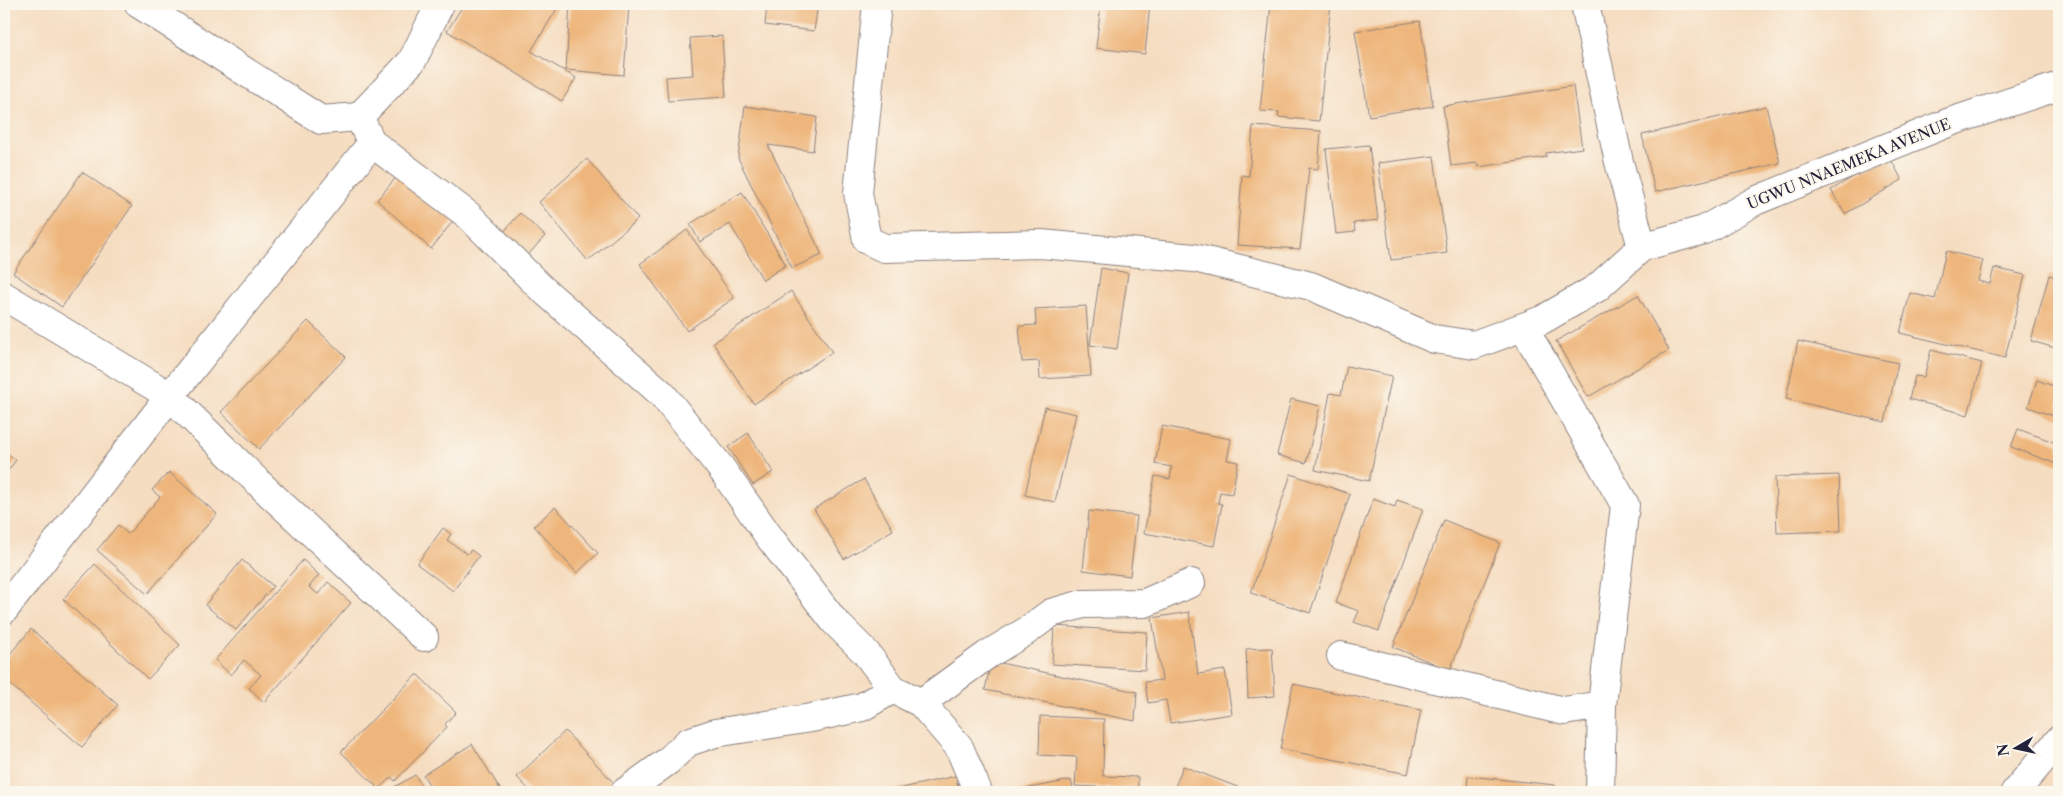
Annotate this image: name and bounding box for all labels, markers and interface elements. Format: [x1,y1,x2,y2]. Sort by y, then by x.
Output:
street label: UGWU NNAEMEKA AVENUE [1744,114,1953,213]
north arrow [1990,724,2040,774]
text: N [1993,743,2013,757]

